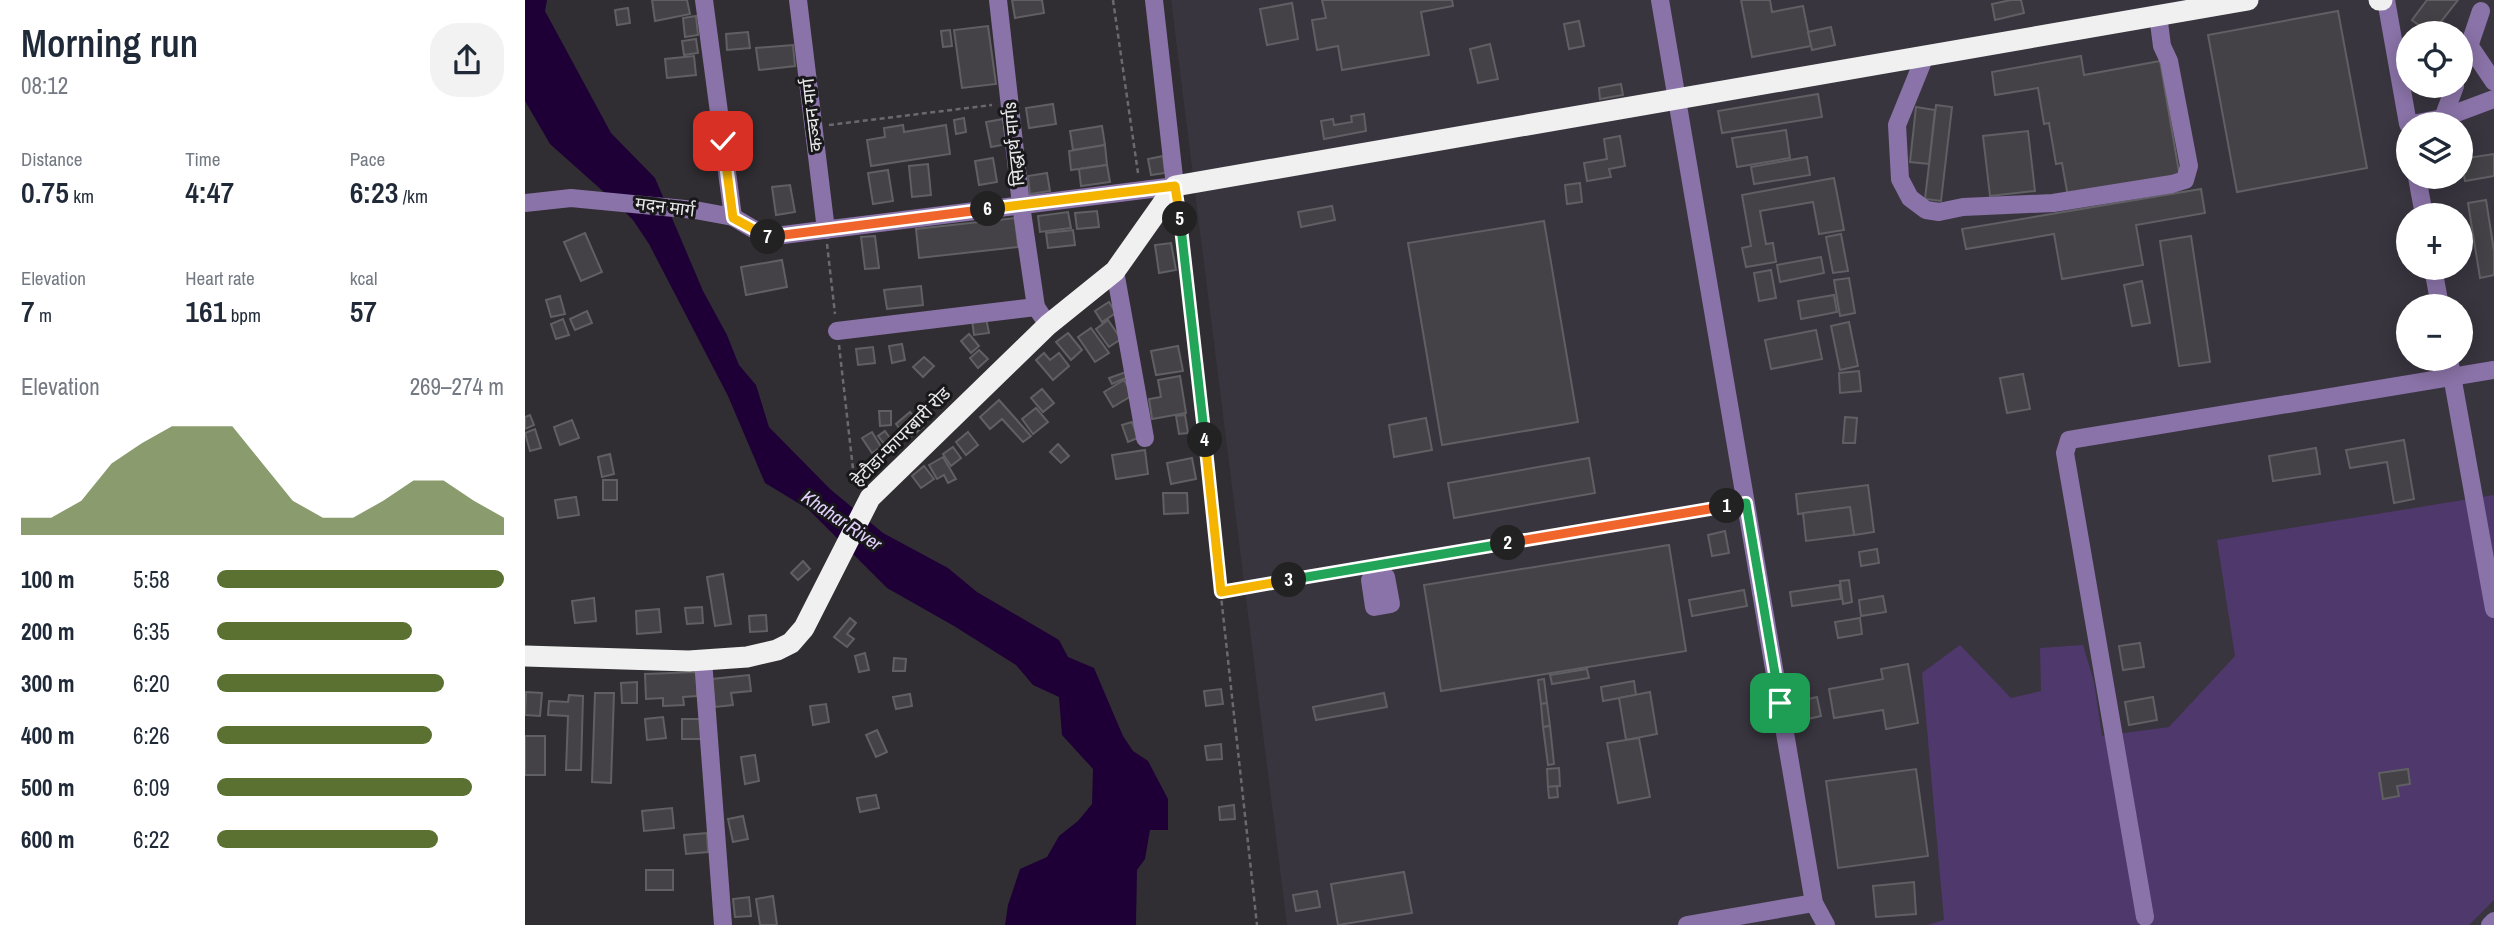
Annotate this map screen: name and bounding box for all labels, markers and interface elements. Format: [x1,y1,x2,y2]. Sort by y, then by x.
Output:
text: Morning run [21,18,198,69]
map controls [2396,21,2473,371]
button: locate [2396,21,2473,98]
button: share [430,23,504,97]
text: 08:12 [21,70,68,101]
street label: कञ्चन मार्ग [794,76,828,153]
street label: सिद्धार्थ मार्गs [997,101,1030,187]
pin [693,111,753,171]
button: layers [2396,112,2473,189]
icon: check [704,122,742,160]
text: Distance [21,146,82,172]
text: Time [185,146,220,172]
text: Pace [350,146,385,172]
text: 0.75 [21,172,69,212]
text: 4:47 [185,172,234,212]
text: 6:23 [350,172,398,212]
text: km [69,183,94,209]
text: /km [398,183,428,209]
street label: मदन मार्ग [634,190,697,223]
pin: 6 [971,192,1005,227]
text: 6 [983,195,992,221]
pin: 5 [1163,202,1197,236]
button: + [2396,203,2473,280]
text: 5 [1175,205,1184,231]
pin: 7 [751,219,785,254]
text: 7 [763,223,772,249]
text: Elevation [21,265,86,291]
text: Heart rate [185,265,255,291]
text: kcal [350,265,377,291]
text: 7 [21,291,35,331]
text: 161 [185,291,226,331]
text: 57 [350,291,377,331]
button: − [2396,294,2473,371]
text: m [35,302,52,328]
text: bpm [226,302,261,328]
text: Elevation [21,371,100,402]
text: 269–274 m [410,371,504,402]
street label: हेटौडा-फापरबारी रोड [845,381,956,492]
pin: 4 [1187,422,1223,458]
text: 4 [1200,426,1209,452]
water label: Khahar River [797,484,888,557]
pin: 1 [1709,489,1745,524]
text: 1 [1722,492,1731,518]
pin: 2 [1490,526,1525,560]
text: 2 [1503,529,1512,555]
pin: 3 [1271,562,1307,598]
text: 100 m [21,564,74,595]
text: 5:58 [133,564,170,595]
text: 3 [1284,566,1293,592]
text: 200 m [21,616,74,647]
text: 6:35 [133,616,170,647]
text: 300 m [21,668,74,699]
text: 6:20 [133,668,170,699]
pin [1750,673,1810,733]
icon: arrive [1761,684,1799,722]
text: 400 m [21,720,74,751]
text: 6:26 [133,720,170,751]
text: 500 m [21,772,74,803]
text: 6:09 [133,772,170,803]
text: 600 m [21,824,74,855]
text: 6:22 [133,824,170,855]

